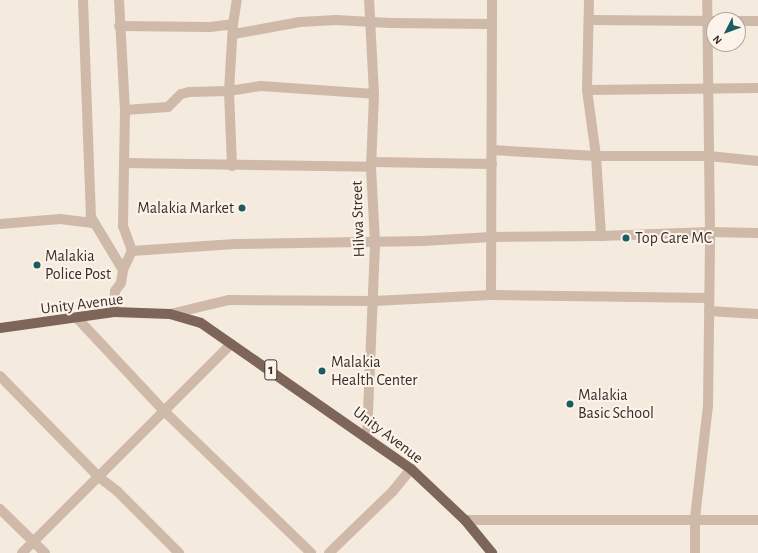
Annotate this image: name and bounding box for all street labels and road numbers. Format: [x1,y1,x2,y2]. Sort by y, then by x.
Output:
street label: Hilwa Street [347,180,369,258]
street label: Unity Avenue [40,289,124,319]
road number: 1 [264,357,278,383]
street label: Unity Avenue [349,402,427,468]

